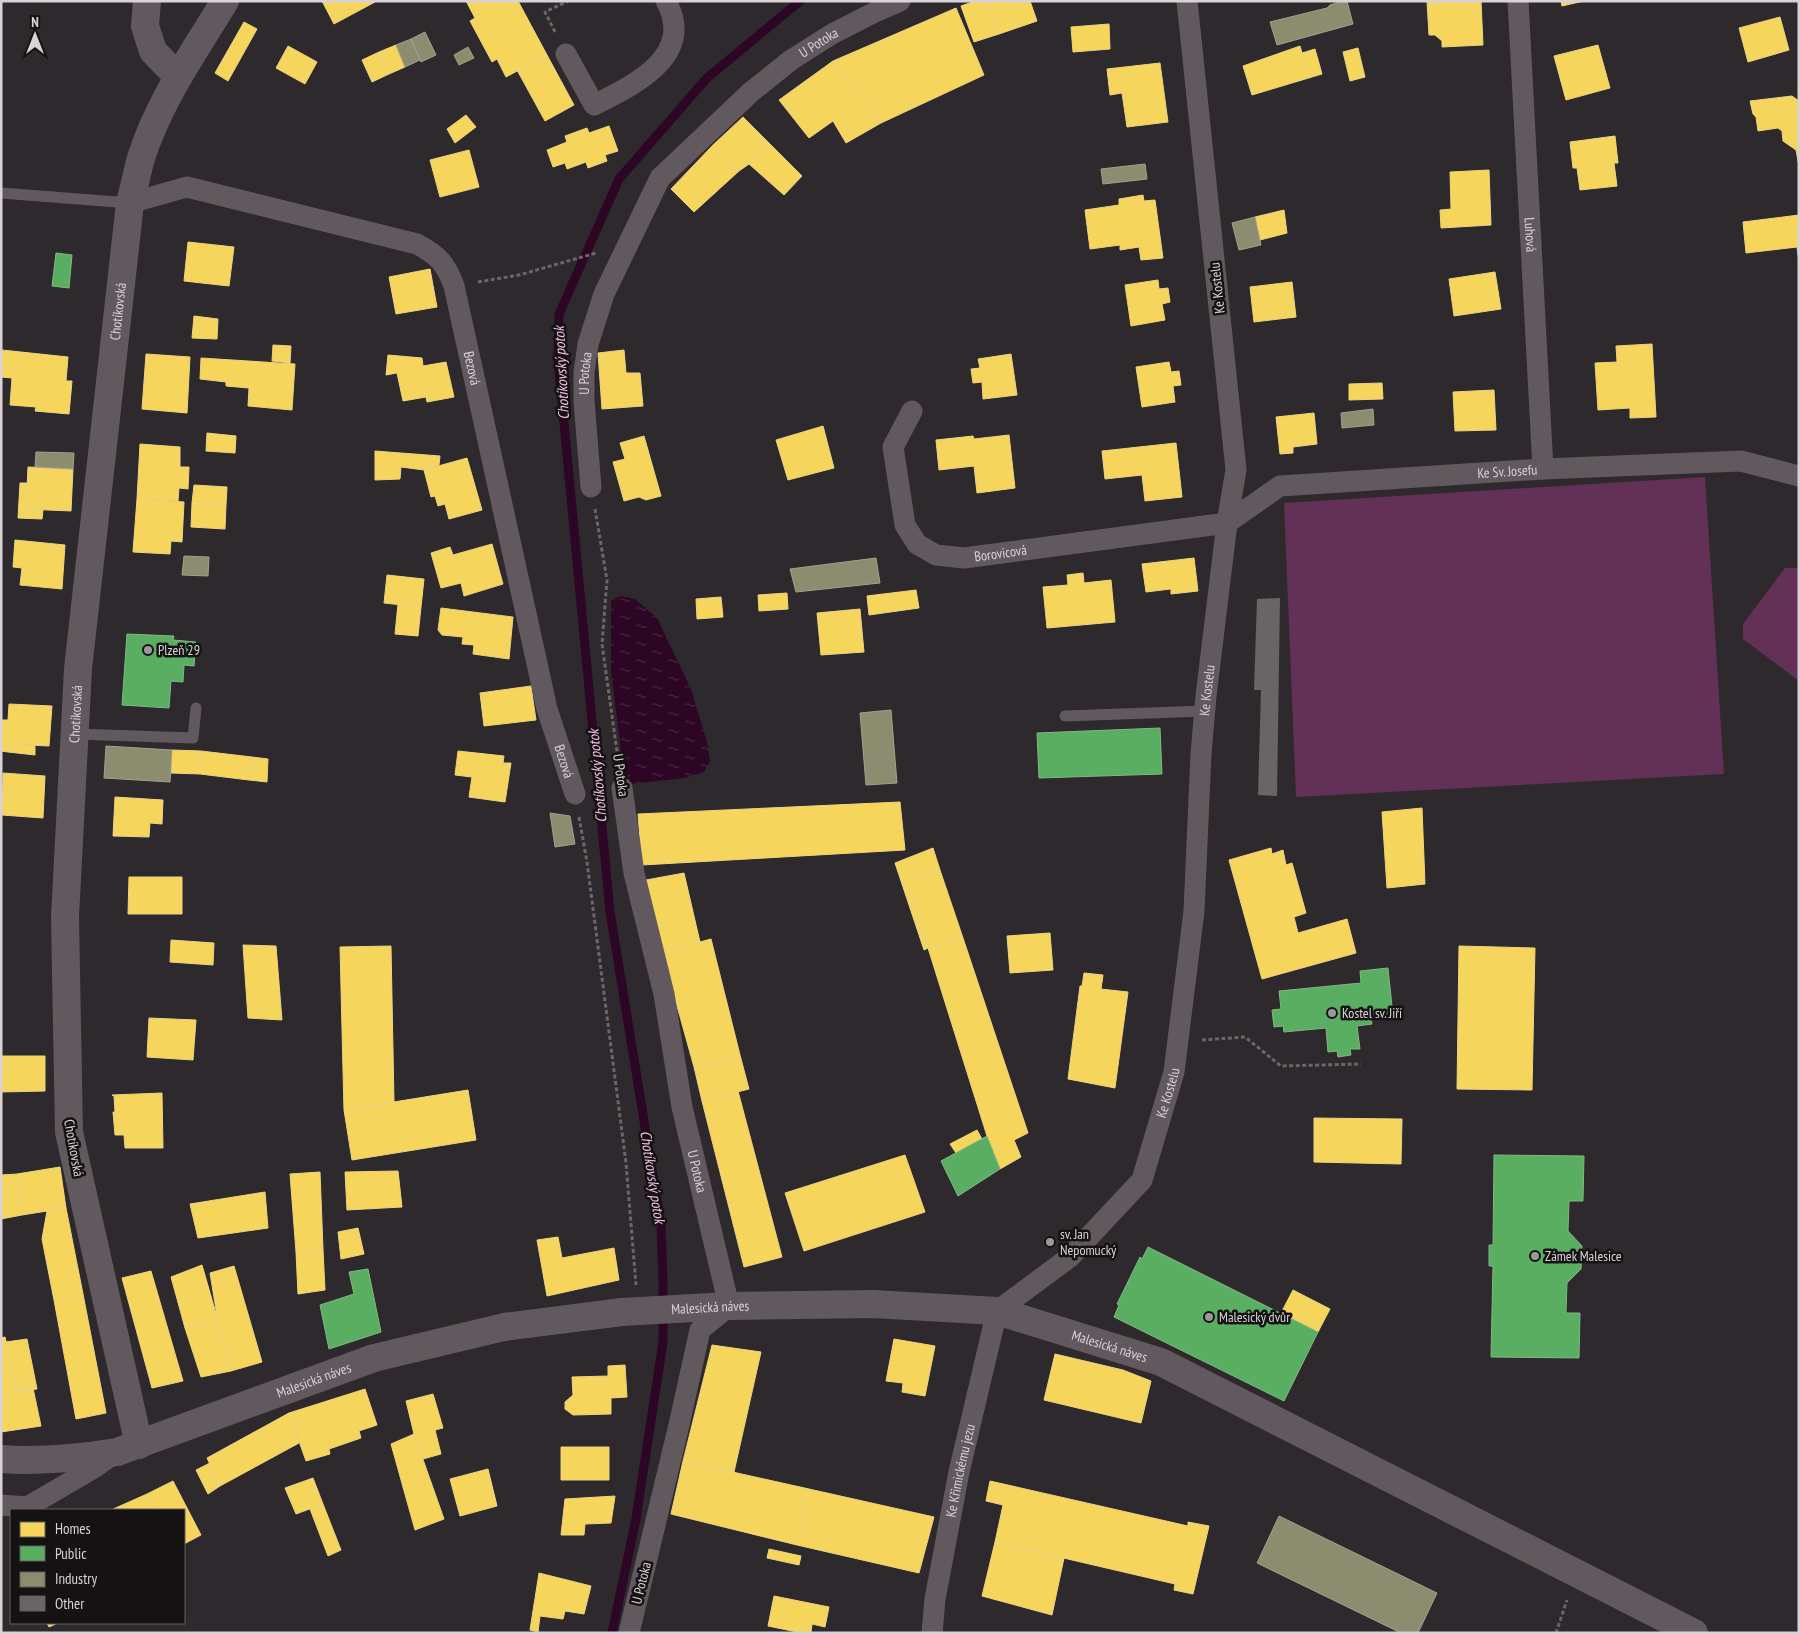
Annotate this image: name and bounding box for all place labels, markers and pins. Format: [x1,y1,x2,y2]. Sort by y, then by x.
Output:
place label: Plzeň 29 [158,641,200,659]
marker: Plzeň 29 [142,644,154,656]
place label: Kostel sv. Jiří [1342,1004,1402,1022]
marker: Kostel sv. Jiří [1326,1007,1338,1019]
place label: sv. Jan Nepomucký [1060,1225,1117,1259]
marker: sv. Jan Nepomucký [1044,1236,1056,1248]
place label: Zámek Malesice [1545,1247,1622,1265]
marker: Zámek Malesice [1529,1250,1541,1262]
place label: Malesický dvůr [1219,1308,1290,1326]
marker: Malesický dvůr [1203,1311,1215,1323]

